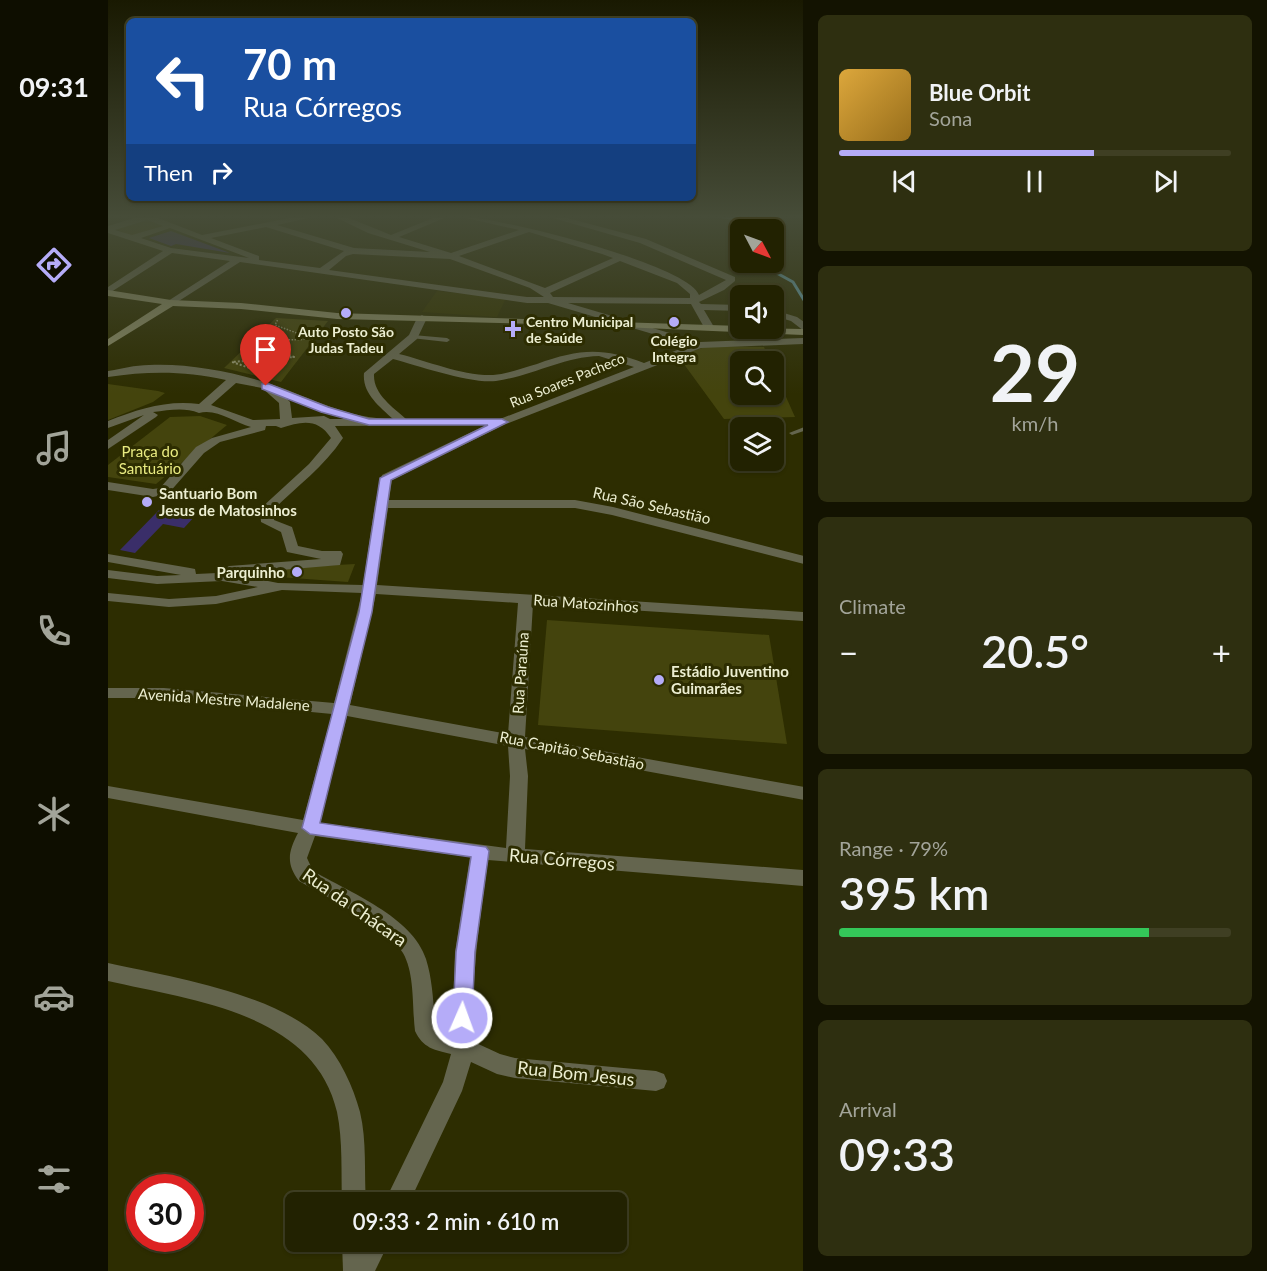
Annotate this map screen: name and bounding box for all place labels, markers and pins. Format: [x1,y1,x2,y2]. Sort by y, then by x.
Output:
marker: Auto Posto São Judas Tadeu [339,306,353,320]
place label: Centro Municipal de Saúde [526,313,633,346]
marker: Colégio Integra [667,315,681,329]
marker: Centro Municipal de Saúde [504,320,522,338]
place label: Auto Posto São Judas Tadeu [297,323,394,356]
pin [240,324,291,386]
place label: Colégio Integra [650,332,698,365]
place label: Santuario Bom Jesus de Matosinhos [159,484,297,519]
marker: Santuario Bom Jesus de Matosinhos [140,495,154,509]
place label: Parquinho [217,563,285,581]
marker: Parquinho [290,565,304,579]
place label: Estádio Juventino Guimarães [671,662,789,697]
marker: Estádio Juventino Guimarães [652,673,666,687]

